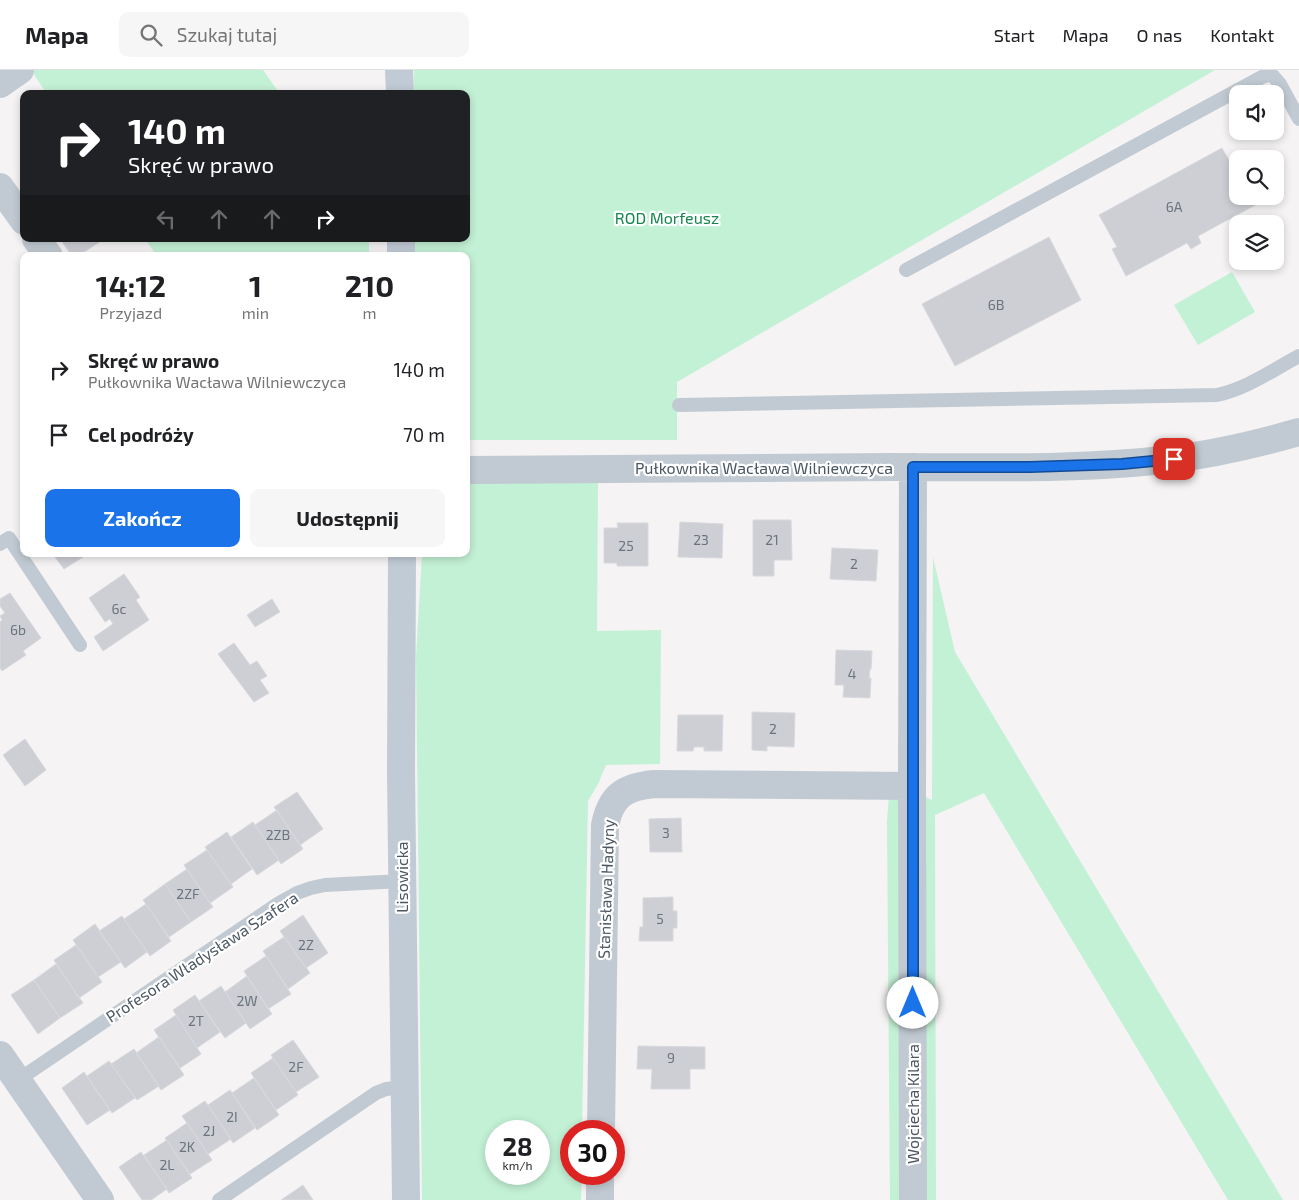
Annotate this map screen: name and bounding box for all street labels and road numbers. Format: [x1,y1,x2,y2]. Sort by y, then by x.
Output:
street label: Pułkownika Wacława Wilniewczyca [635,458,893,477]
street label: Stanisława Hadyny [594,818,617,959]
street label: Lisowicka [392,841,411,913]
street label: Profesora Władysława Szafera [102,887,301,1026]
street label: Wojciecha Kilara [903,1044,923,1164]

